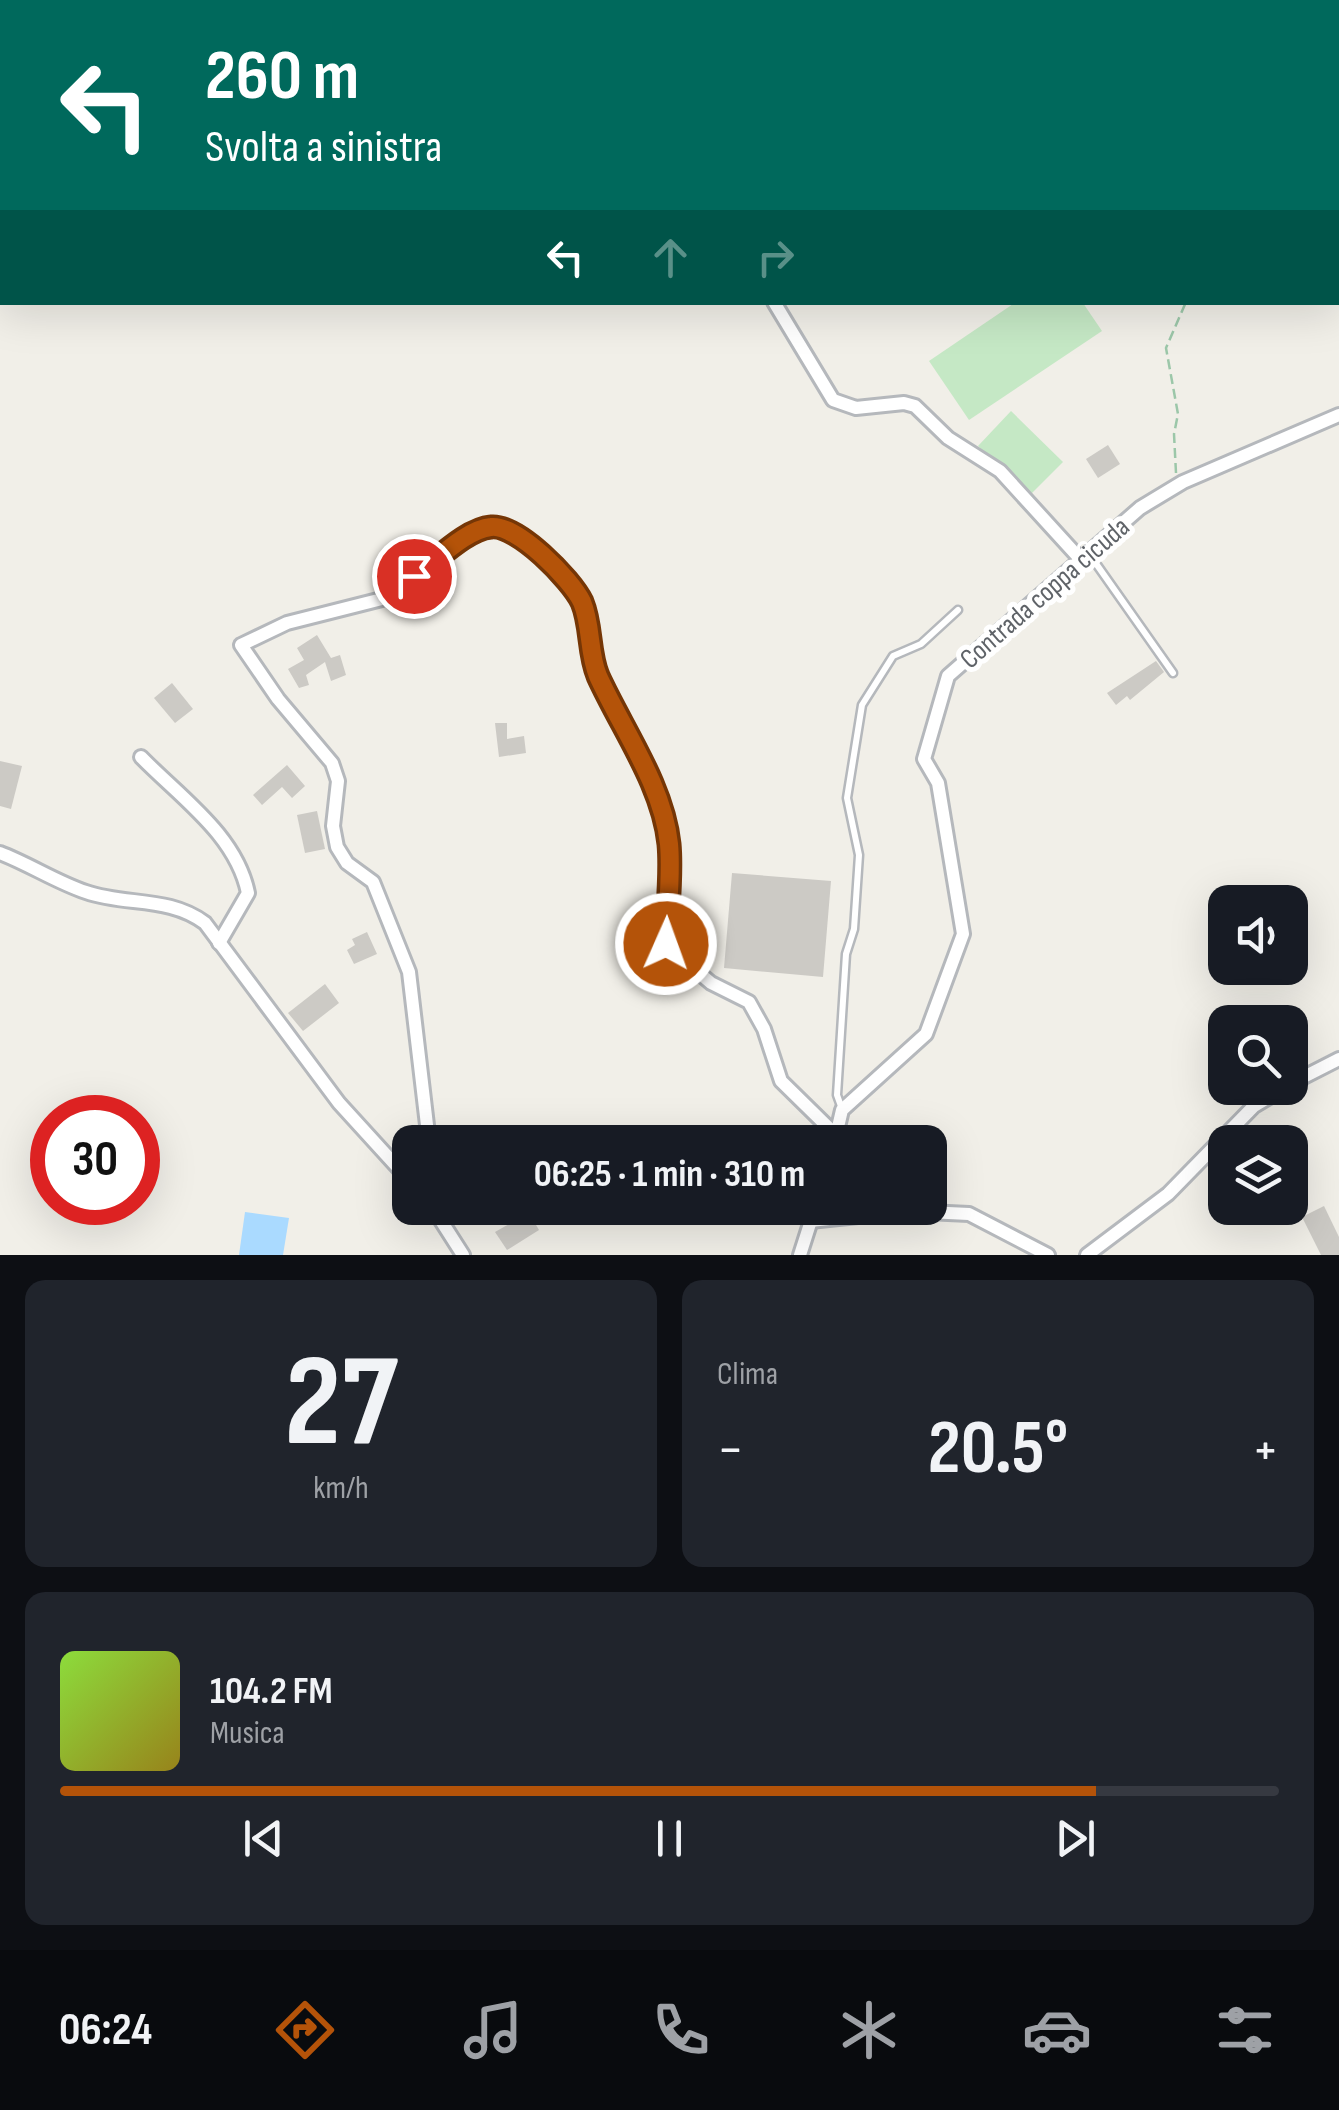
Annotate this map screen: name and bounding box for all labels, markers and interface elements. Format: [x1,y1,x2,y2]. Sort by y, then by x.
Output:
text: 260 m [205,35,359,119]
icon: left [40,40,170,170]
text: Svolta a sinistra [205,120,442,175]
icon: left [538,230,593,285]
icon: ahead [643,230,698,285]
icon: right [748,230,803,285]
street label: Contrada coppa cicuda [953,511,1136,676]
pin [372,534,457,619]
icon: arrive [387,549,442,604]
map controls [1208,885,1308,1225]
button: sound [1208,885,1308,985]
position arrow [614,892,718,996]
button: search [1208,1005,1308,1105]
speed limit sign: 30 [30,1095,160,1225]
button: layers [1208,1125,1308,1225]
text: 06:25 · 1 min · 310 m [534,1152,805,1197]
text: 27 [284,1326,398,1482]
text: Clima [717,1355,778,1394]
text: 20.5° [928,1404,1068,1495]
text: − [717,1417,744,1484]
text: + [1252,1417,1279,1484]
text: km/h [313,1469,369,1508]
text: 104.2 FM [210,1669,333,1714]
text: Musica [210,1714,285,1753]
icon: previous [236,1811,291,1866]
icon: pause [642,1811,697,1866]
icon: next [1048,1811,1103,1866]
icon: directions [270,1995,340,2065]
icon: music [458,1995,528,2065]
icon: phone [646,1995,716,2065]
icon: climate [834,1995,904,2065]
icon: car [1022,1995,1092,2065]
icon: filters [1210,1995,1280,2065]
text: 06:24 [59,2003,152,2058]

